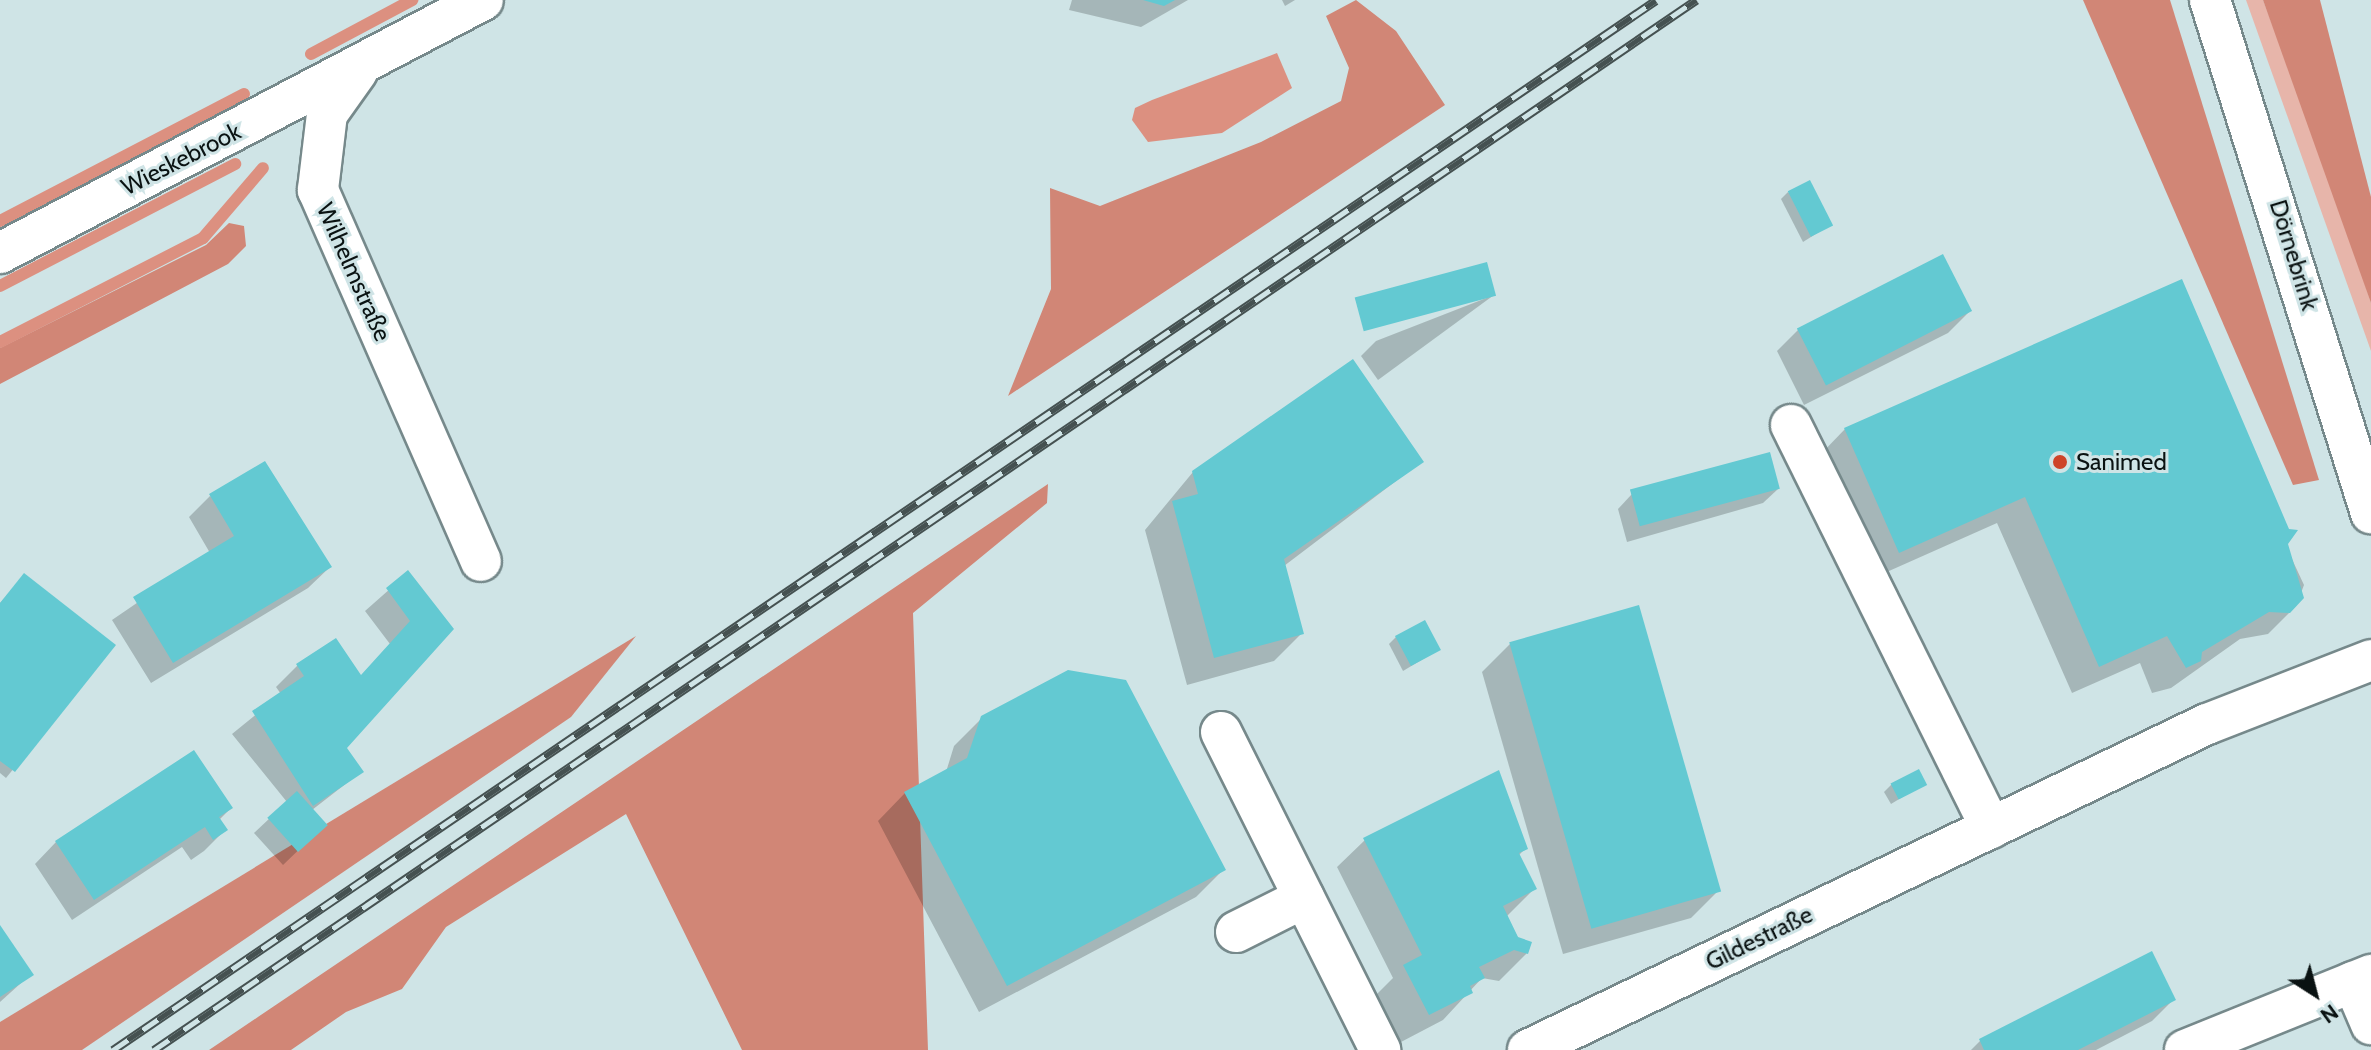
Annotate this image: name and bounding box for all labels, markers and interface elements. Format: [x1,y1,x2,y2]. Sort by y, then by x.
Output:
street label: Wieskebrook [116,117,246,201]
street label: Dörnebrink [2264,196,2324,314]
street label: Wilhelmstraße [311,198,397,346]
place label: Sanimed [2076,448,2167,476]
marker: Sanimed [2051,453,2069,471]
street label: Gildestraße [1701,900,1817,976]
north arrow [2275,954,2355,1034]
text: N [2315,998,2344,1029]

